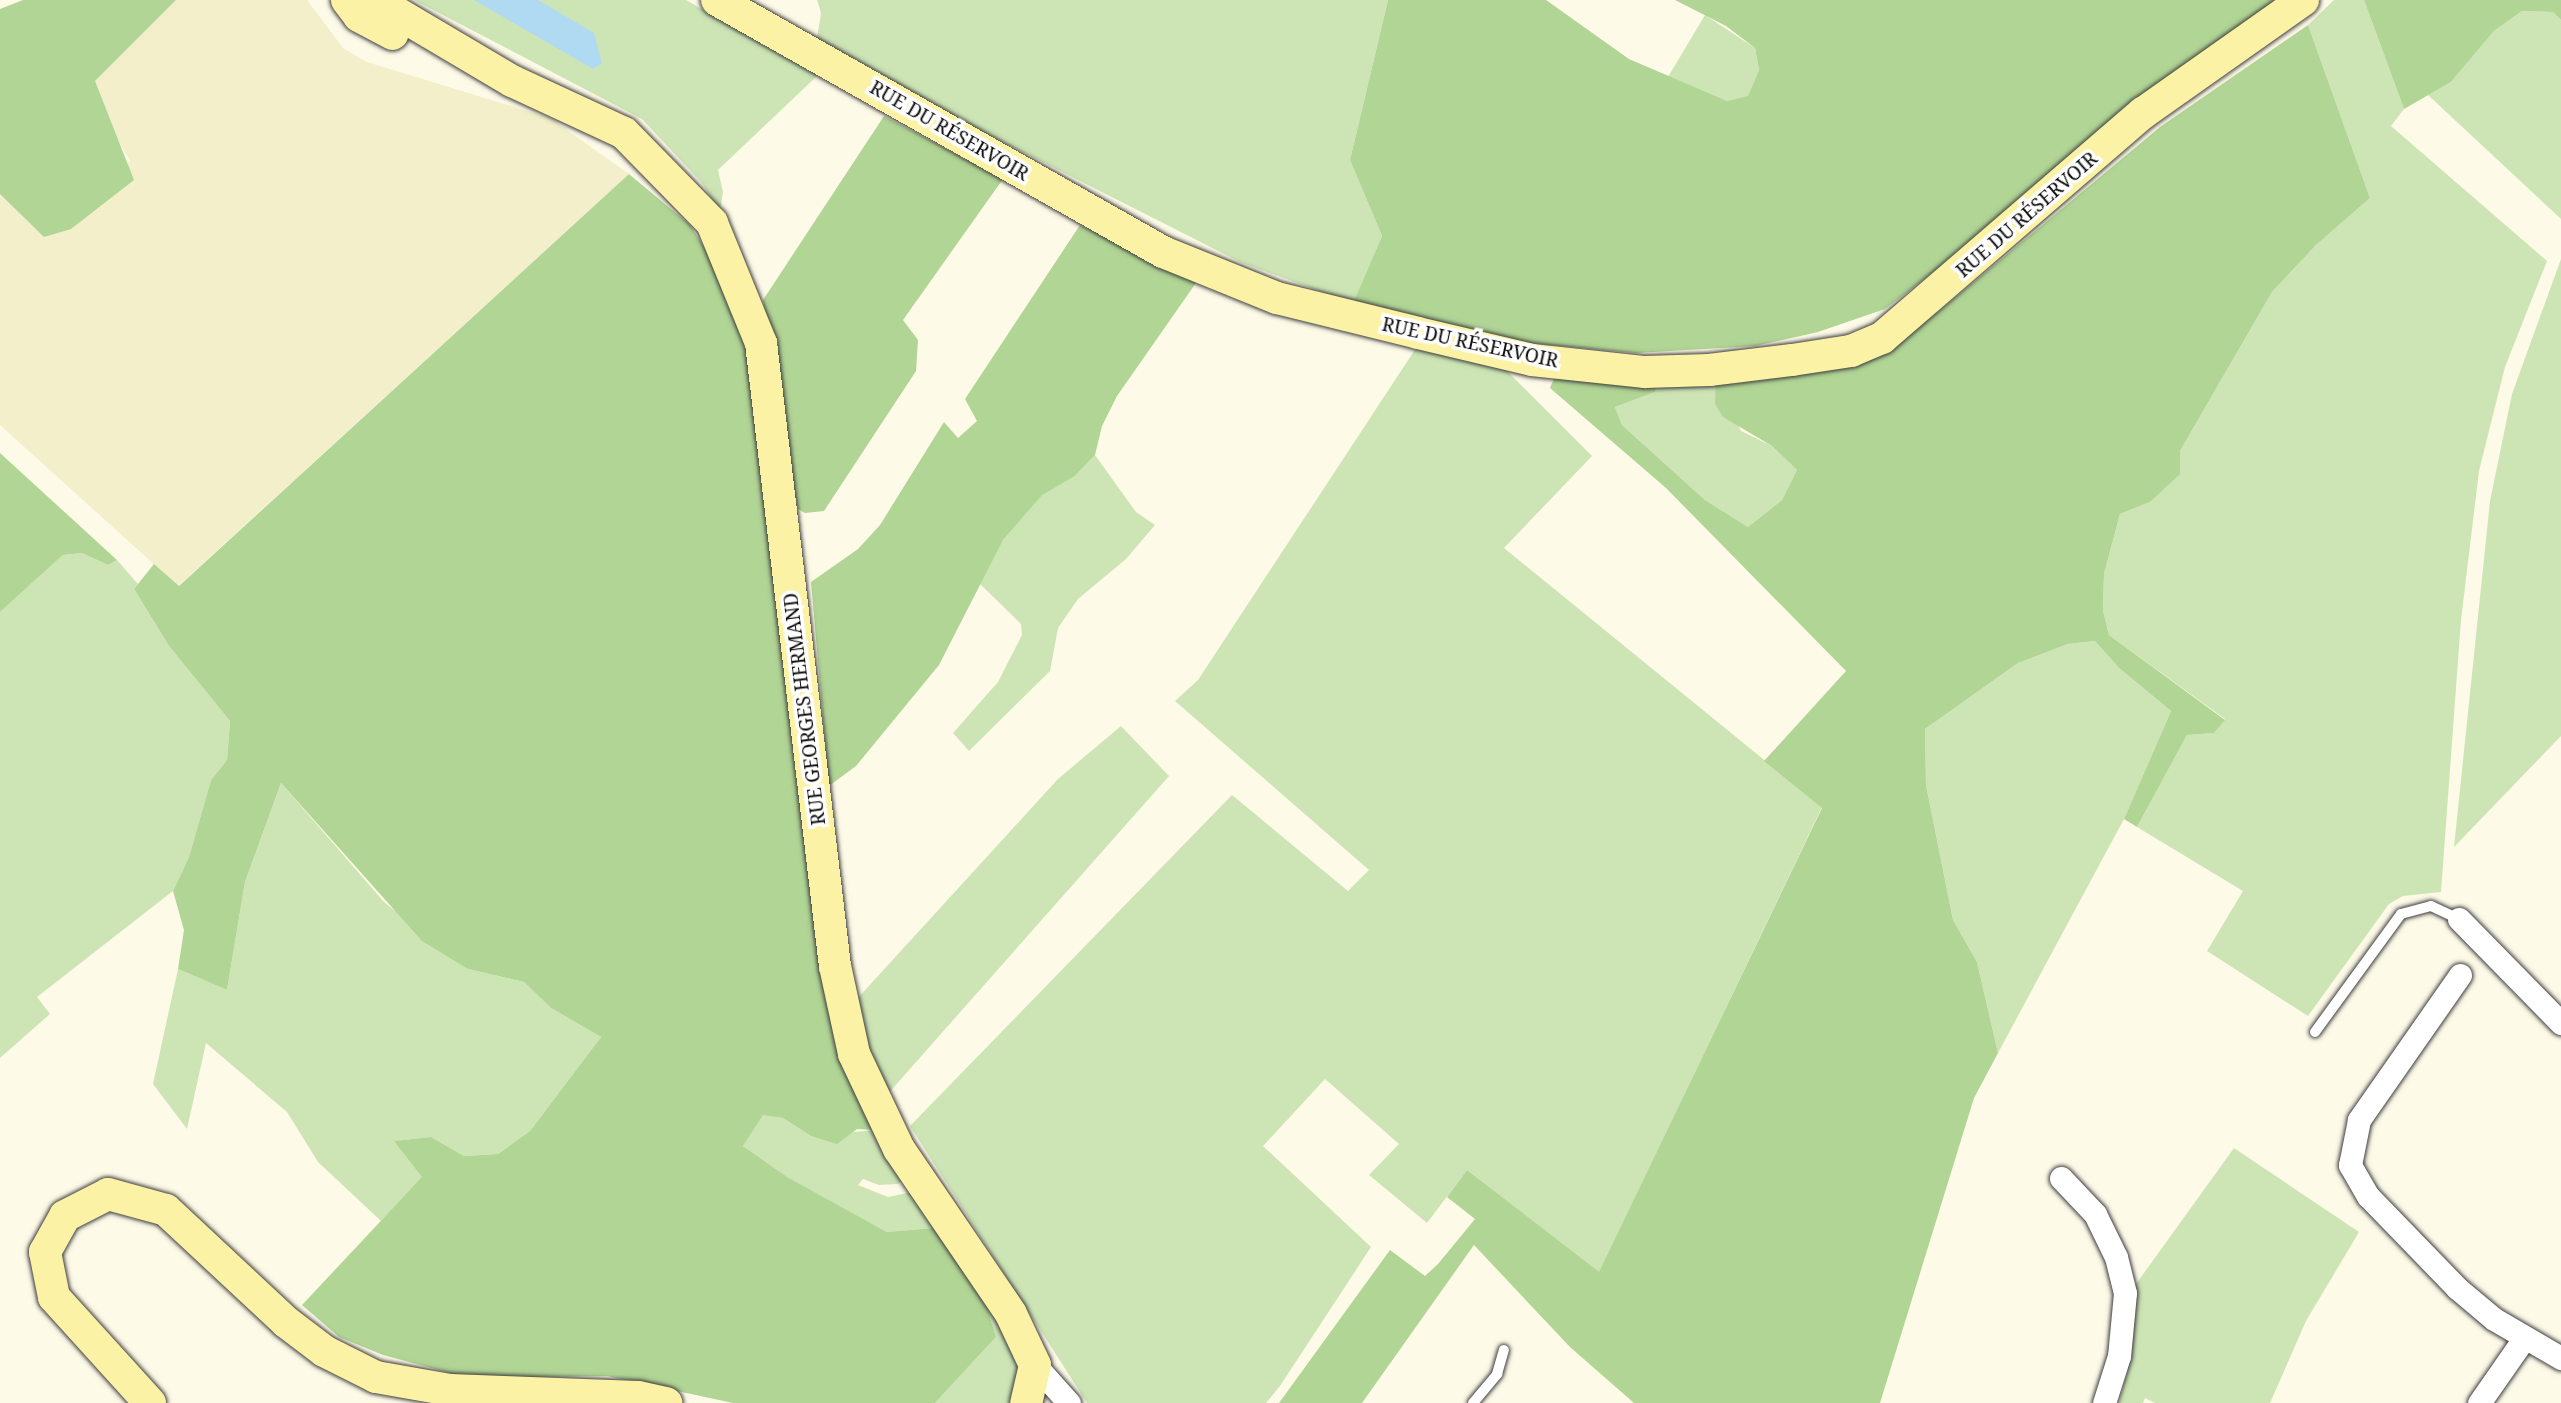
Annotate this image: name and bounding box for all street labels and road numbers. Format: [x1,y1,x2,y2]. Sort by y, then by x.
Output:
street label: RUE DU RÉSERVOIR [866,76,1032,186]
street label: RUE DU RÉSERVOIR [1952,148,2102,282]
street label: RUE DU RÉSERVOIR [1380,313,1560,373]
street label: RUE GEORGES HERMAND [779,592,831,826]

